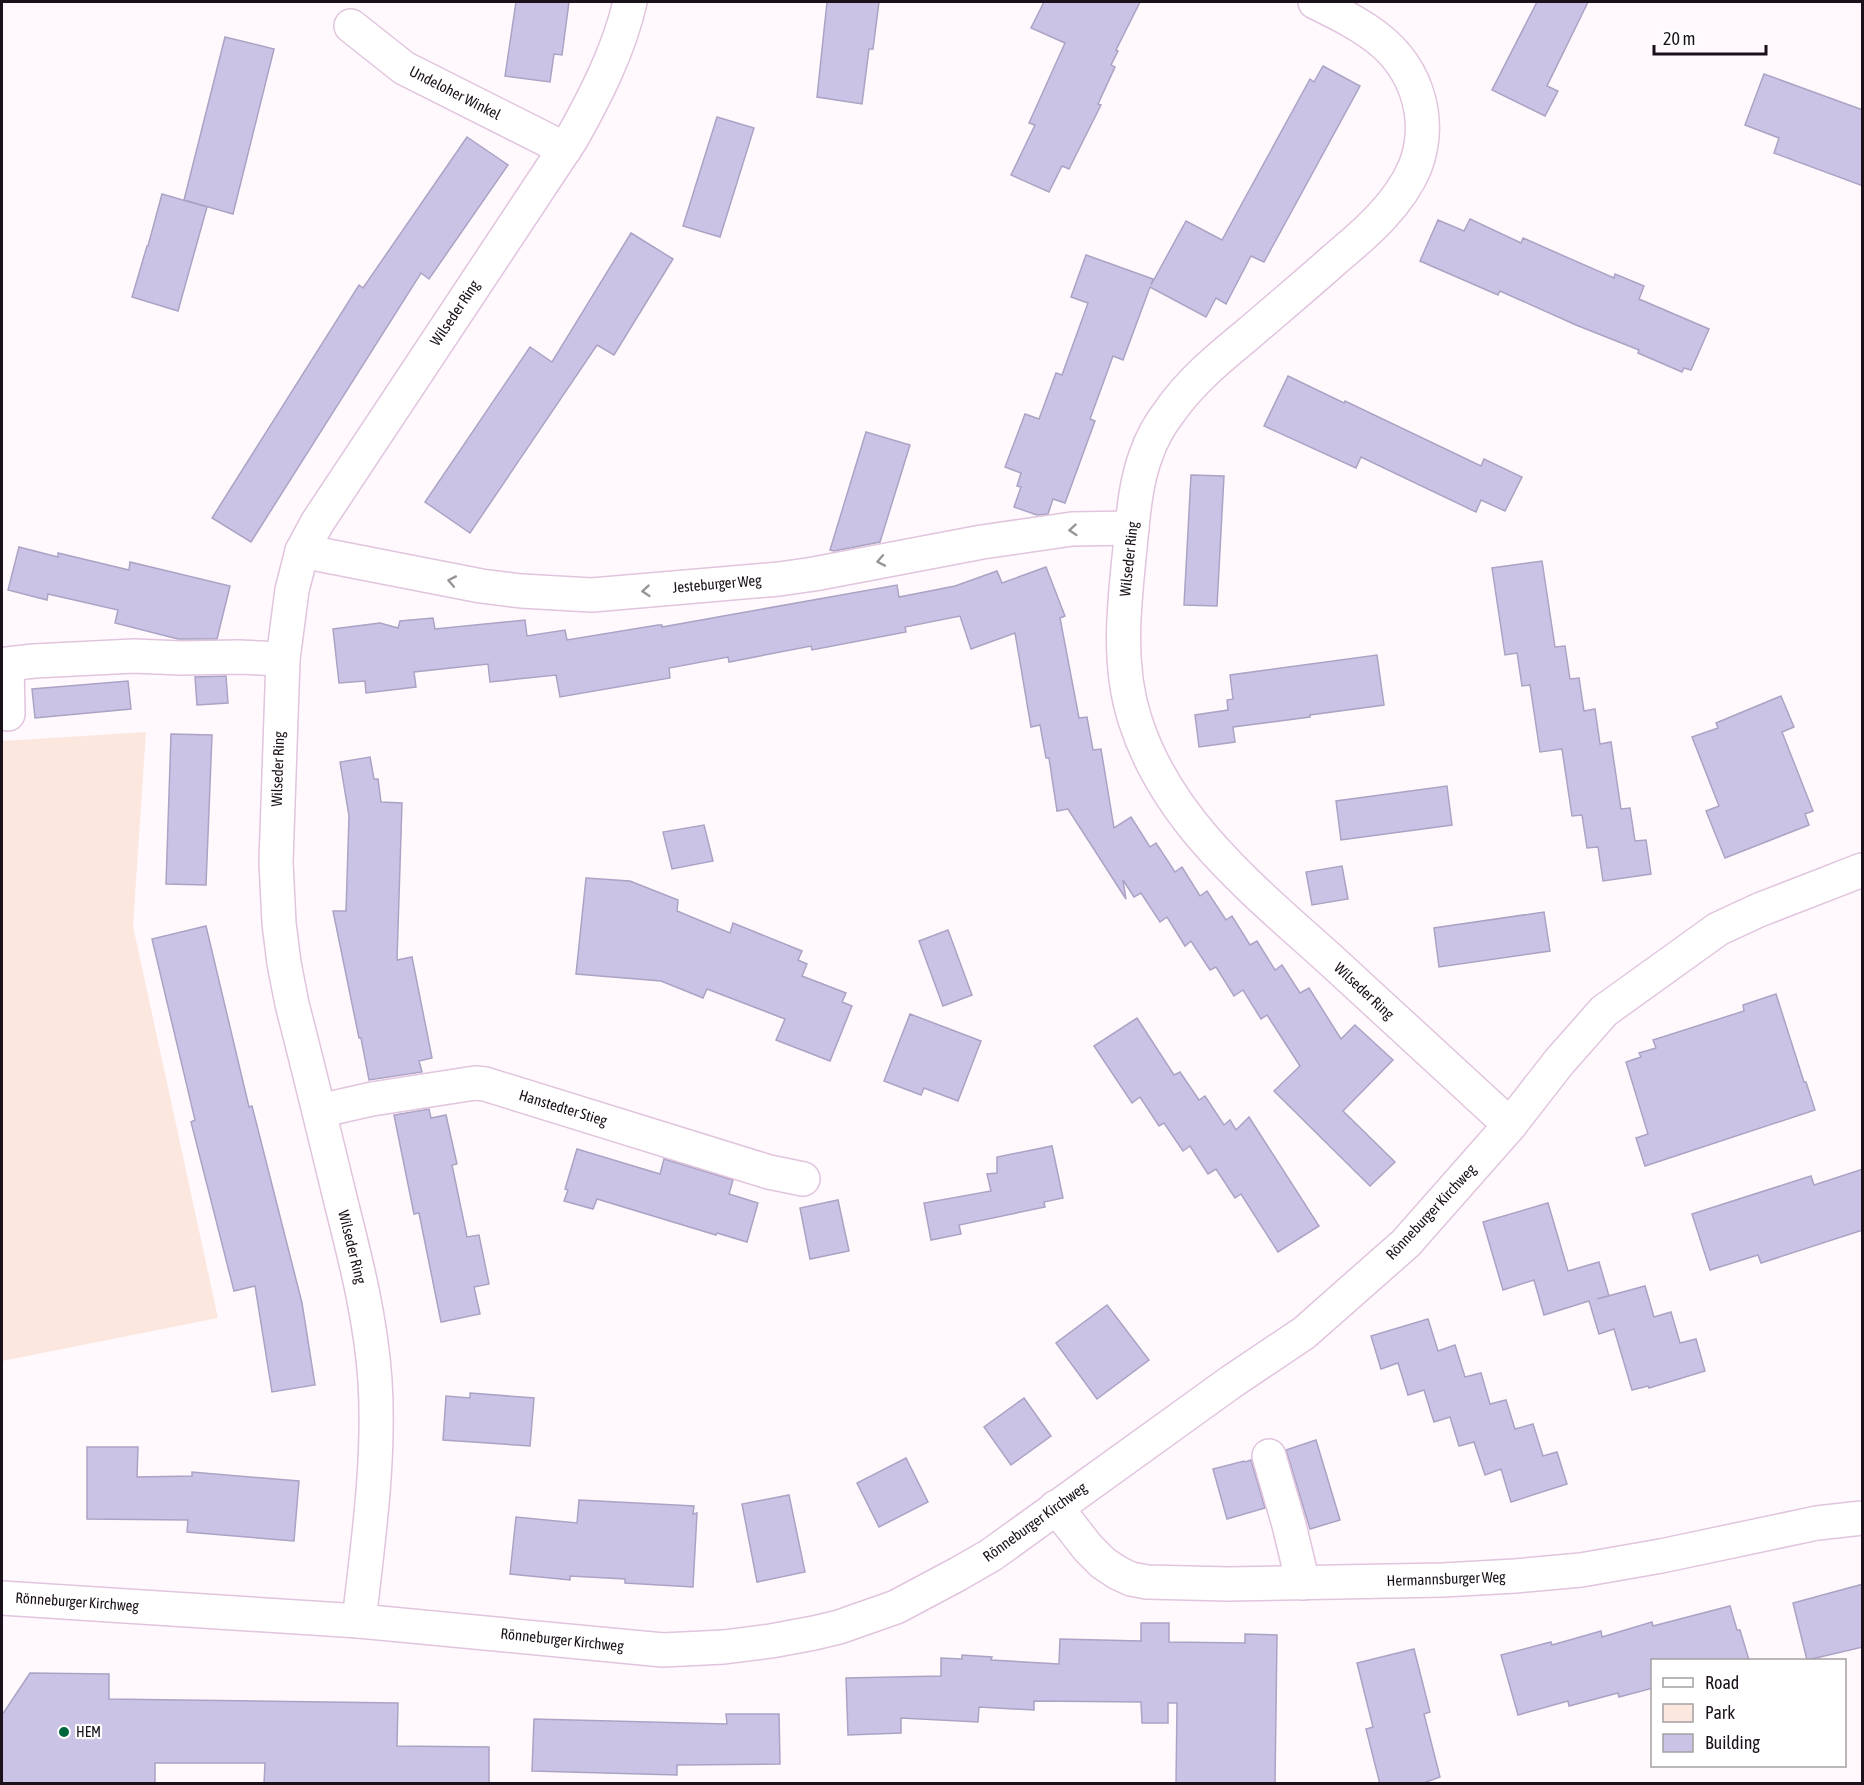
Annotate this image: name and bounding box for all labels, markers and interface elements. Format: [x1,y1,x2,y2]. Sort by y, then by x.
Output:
scale bar [1654,18,1766,56]
text: 20 m [1663,28,1695,49]
street label: Undeloher Winkel [407,62,504,123]
street label: Wilseder Ring [426,276,483,349]
street label: Wilseder Ring [1116,520,1141,597]
one-way arrow [1069,523,1078,536]
one-way arrow [876,554,886,567]
street label: Jesteburger Weg [672,571,763,596]
one-way arrow [447,575,457,588]
one-way arrow [641,584,650,597]
street label: Wilseder Ring [268,730,287,807]
street label: Wilseder Ring [1331,959,1398,1023]
street label: Hanstedter Stieg [517,1086,610,1129]
street label: Rönneburger Kirchweg [1382,1160,1479,1263]
street label: Wilseder Ring [335,1208,370,1286]
street label: Rönneburger Kirchweg [980,1478,1090,1565]
street label: Hermannsburger Weg [1386,1568,1506,1589]
street label: Rönneburger Kirchweg [15,1589,140,1614]
street label: Rönneburger Kirchweg [500,1625,625,1654]
legend [1651,1659,1846,1767]
text: Road [1705,1672,1739,1693]
text: Park [1705,1702,1735,1723]
place label: HEM [76,1723,101,1740]
marker: HEM [57,1725,71,1739]
text: Building [1705,1732,1760,1753]

